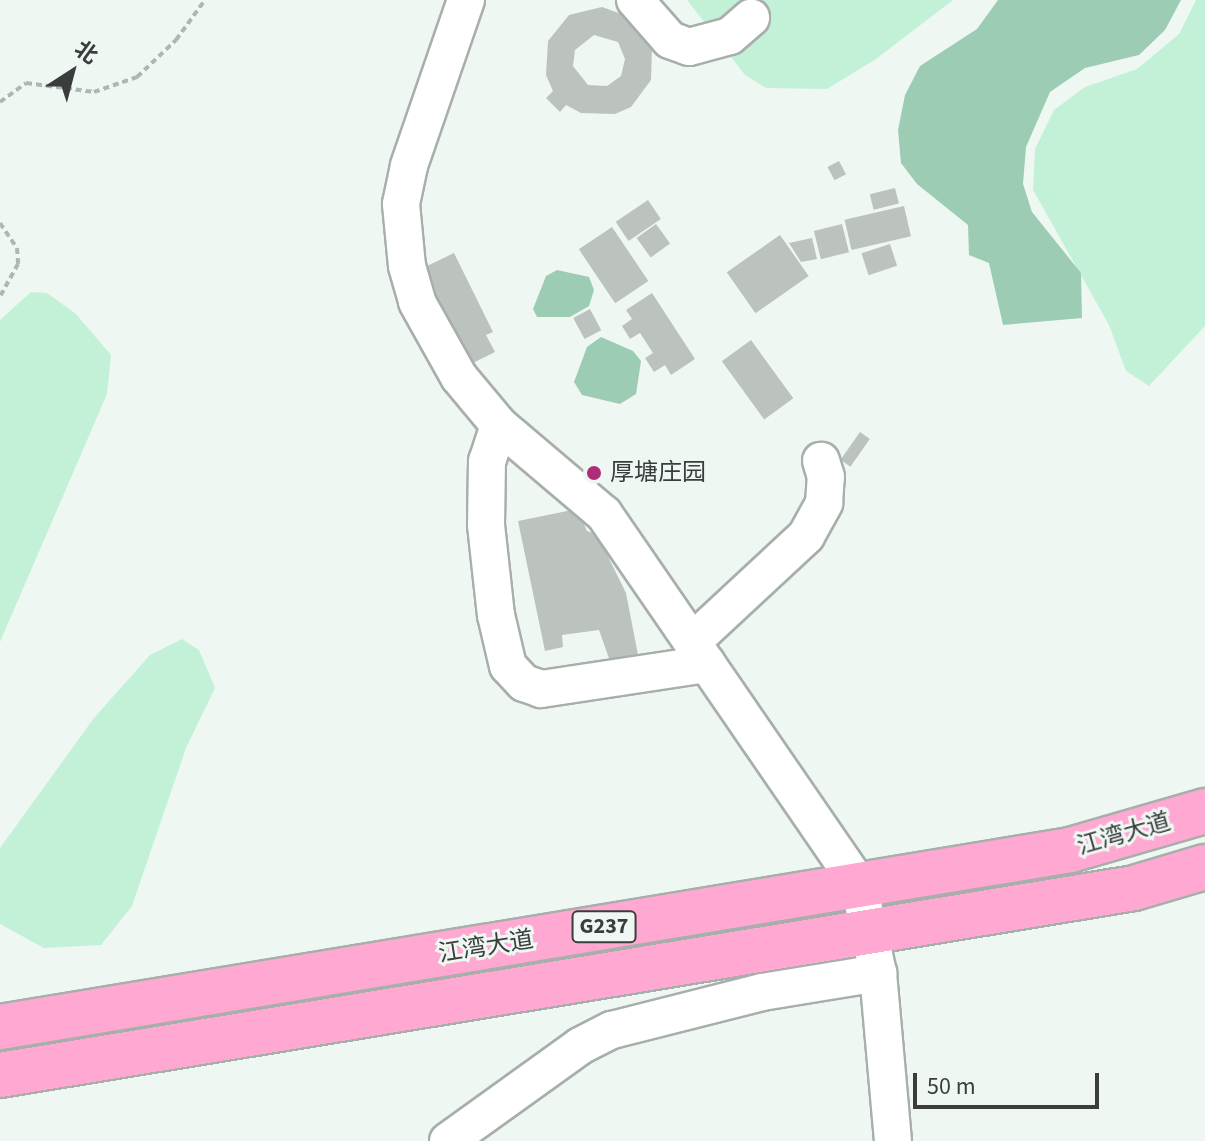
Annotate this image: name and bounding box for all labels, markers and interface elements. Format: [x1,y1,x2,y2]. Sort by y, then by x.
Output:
north arrow [32,32,112,112]
text: 北 [68,33,104,72]
place label: 厚塘庄园 [610,459,706,487]
marker: 厚塘庄园 [585,464,603,482]
street label: 江湾大道 [1074,807,1174,861]
road number: G237 [570,909,638,945]
street label: 江湾大道 [436,925,536,969]
scale bar [917,1057,1103,1107]
text: 50 m [927,1069,976,1104]

